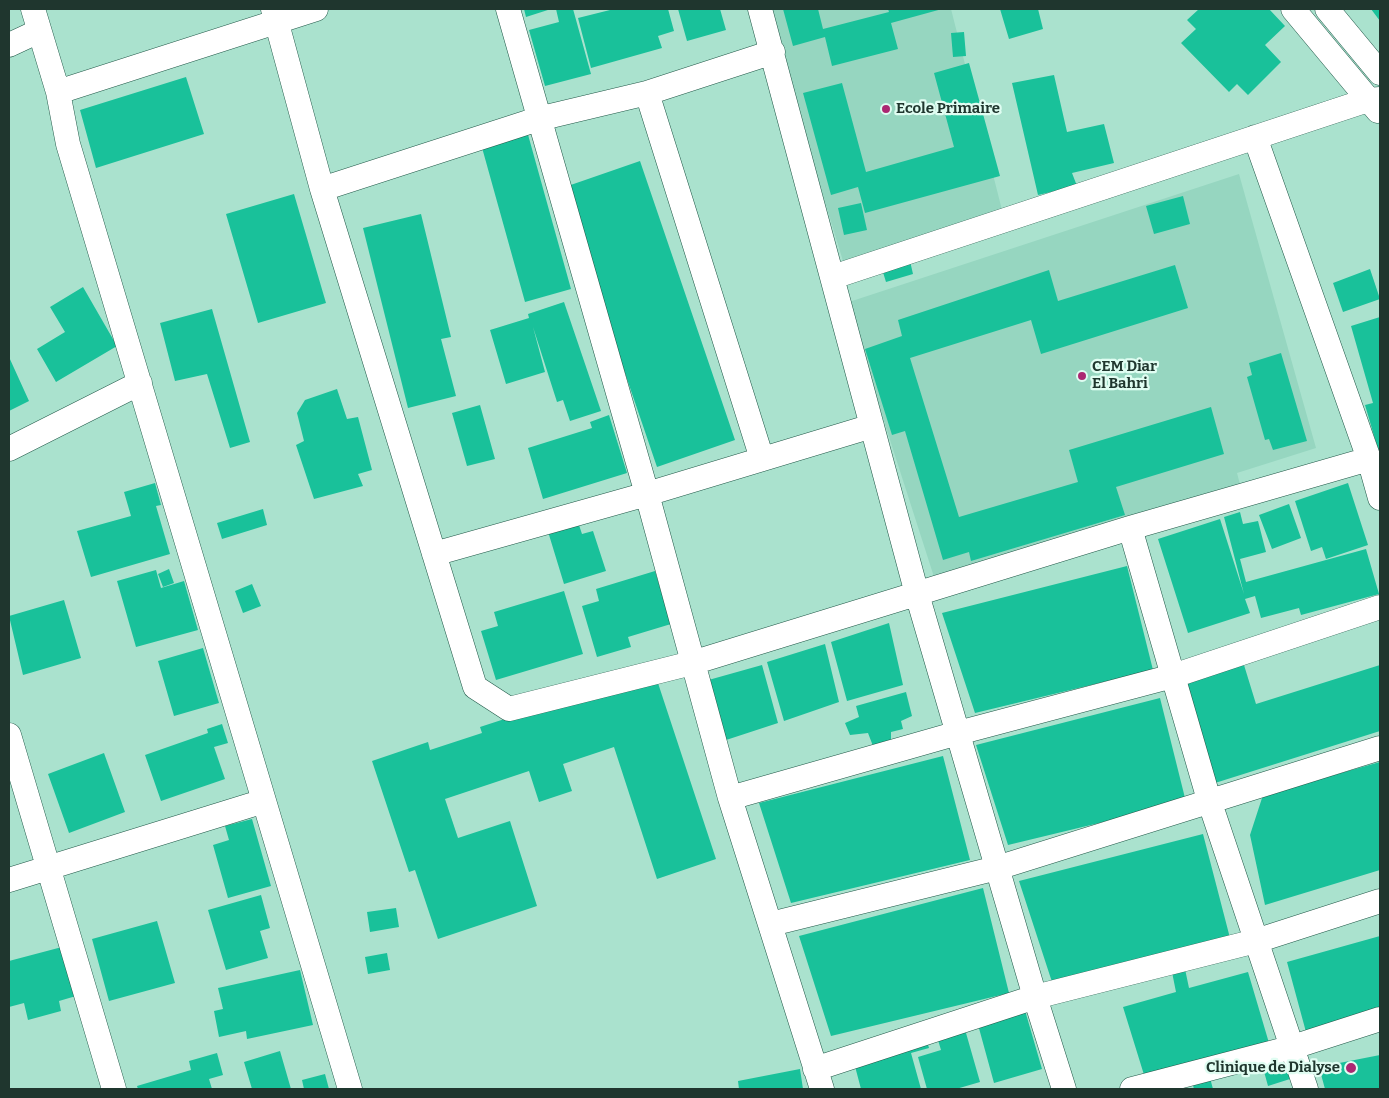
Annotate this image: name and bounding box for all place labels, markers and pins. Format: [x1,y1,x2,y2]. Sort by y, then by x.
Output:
place label: Ecole Primaire [896,100,1000,118]
marker: Ecole Primaire [880,103,892,115]
place label: CEM Diar El Bahri [1092,358,1157,393]
marker: CEM Diar El Bahri [1076,370,1088,382]
place label: Clinique de Dialyse [1206,1059,1340,1077]
marker: Clinique de Dialyse [1344,1061,1358,1075]

